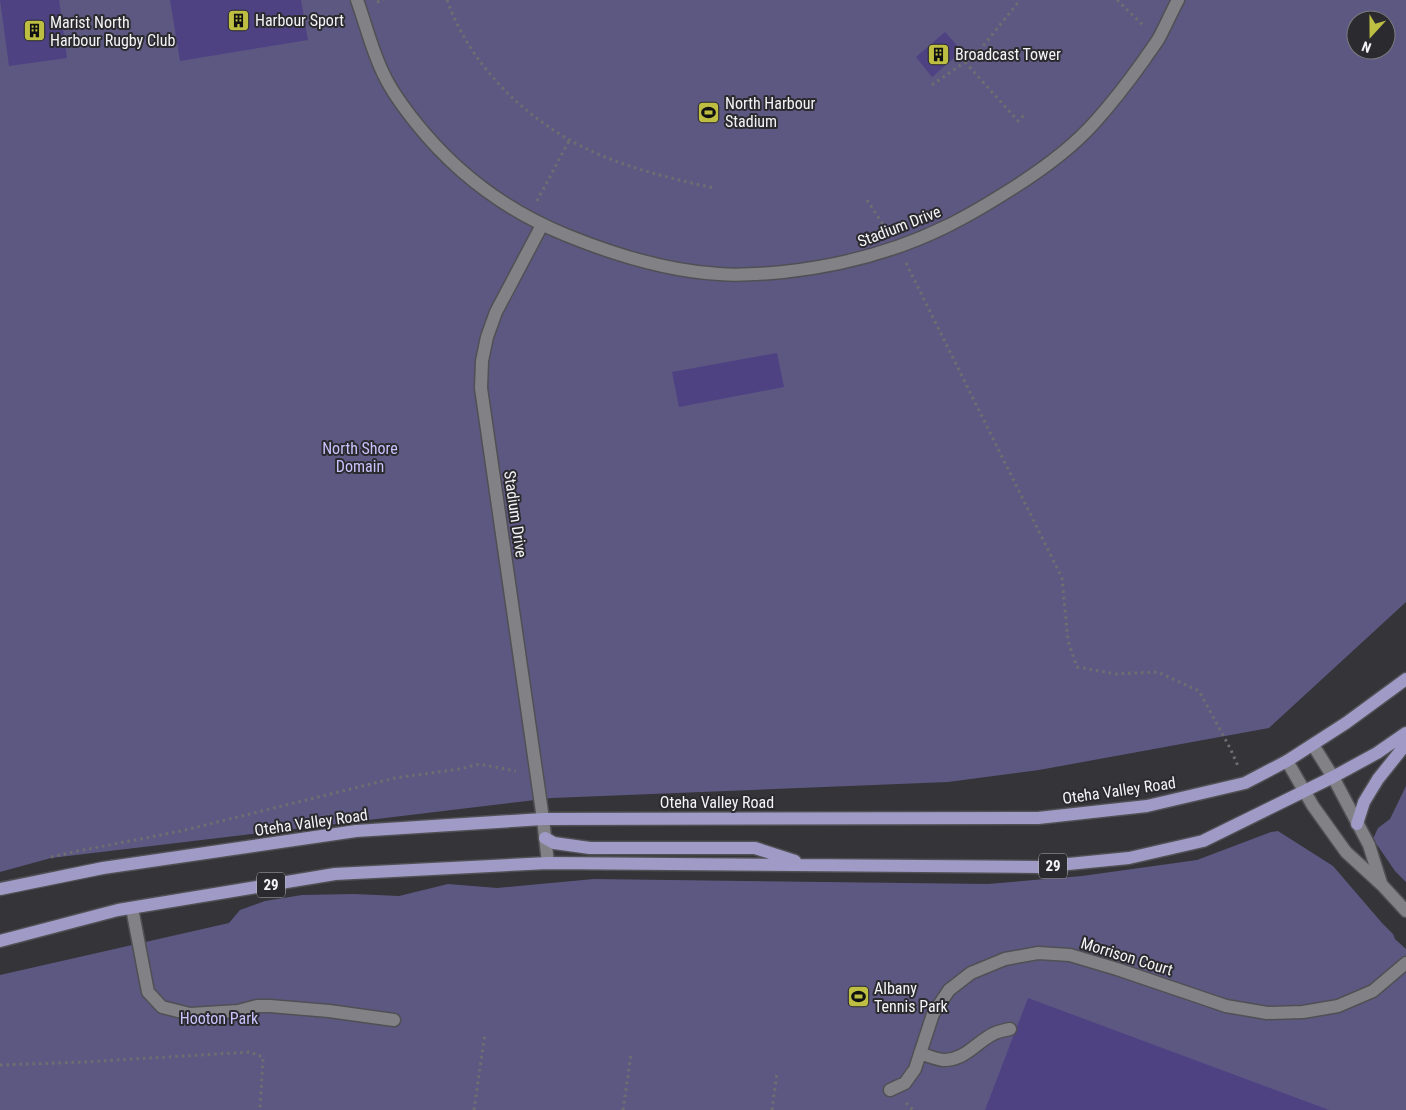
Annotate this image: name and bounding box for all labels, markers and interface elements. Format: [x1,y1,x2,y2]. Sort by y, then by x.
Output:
building icon: Harbour Sport [227,8,251,32]
north arrow [1346,10,1396,60]
place label: Harbour Sport [255,11,344,30]
place label: Marist North Harbour Rugby Club [50,13,175,50]
building icon: Marist North Harbour Rugby Club [22,19,46,43]
text: N [1359,38,1373,56]
building icon: Broadcast Tower [927,42,951,66]
place label: Broadcast Tower [955,45,1061,64]
place label: North Harbour Stadium [725,94,815,131]
sports icon: North Harbour Stadium [697,100,721,124]
street label: Stadium Drive [855,202,944,251]
park label: North Shore Domain [322,439,398,476]
street label: Stadium Drive [500,469,531,559]
street label: Oteha Valley Road [1061,773,1177,808]
street label: Oteha Valley Road [660,793,774,812]
street label: Oteha Valley Road [253,805,369,840]
road number: 29 [1039,854,1067,878]
road number: 29 [257,872,285,898]
street label: Morrison Court [1079,933,1175,980]
place label: Albany Tennis Park [874,979,949,1016]
sports icon: Albany Tennis Park [846,985,870,1009]
park label: Hooton Park [180,1009,259,1028]

